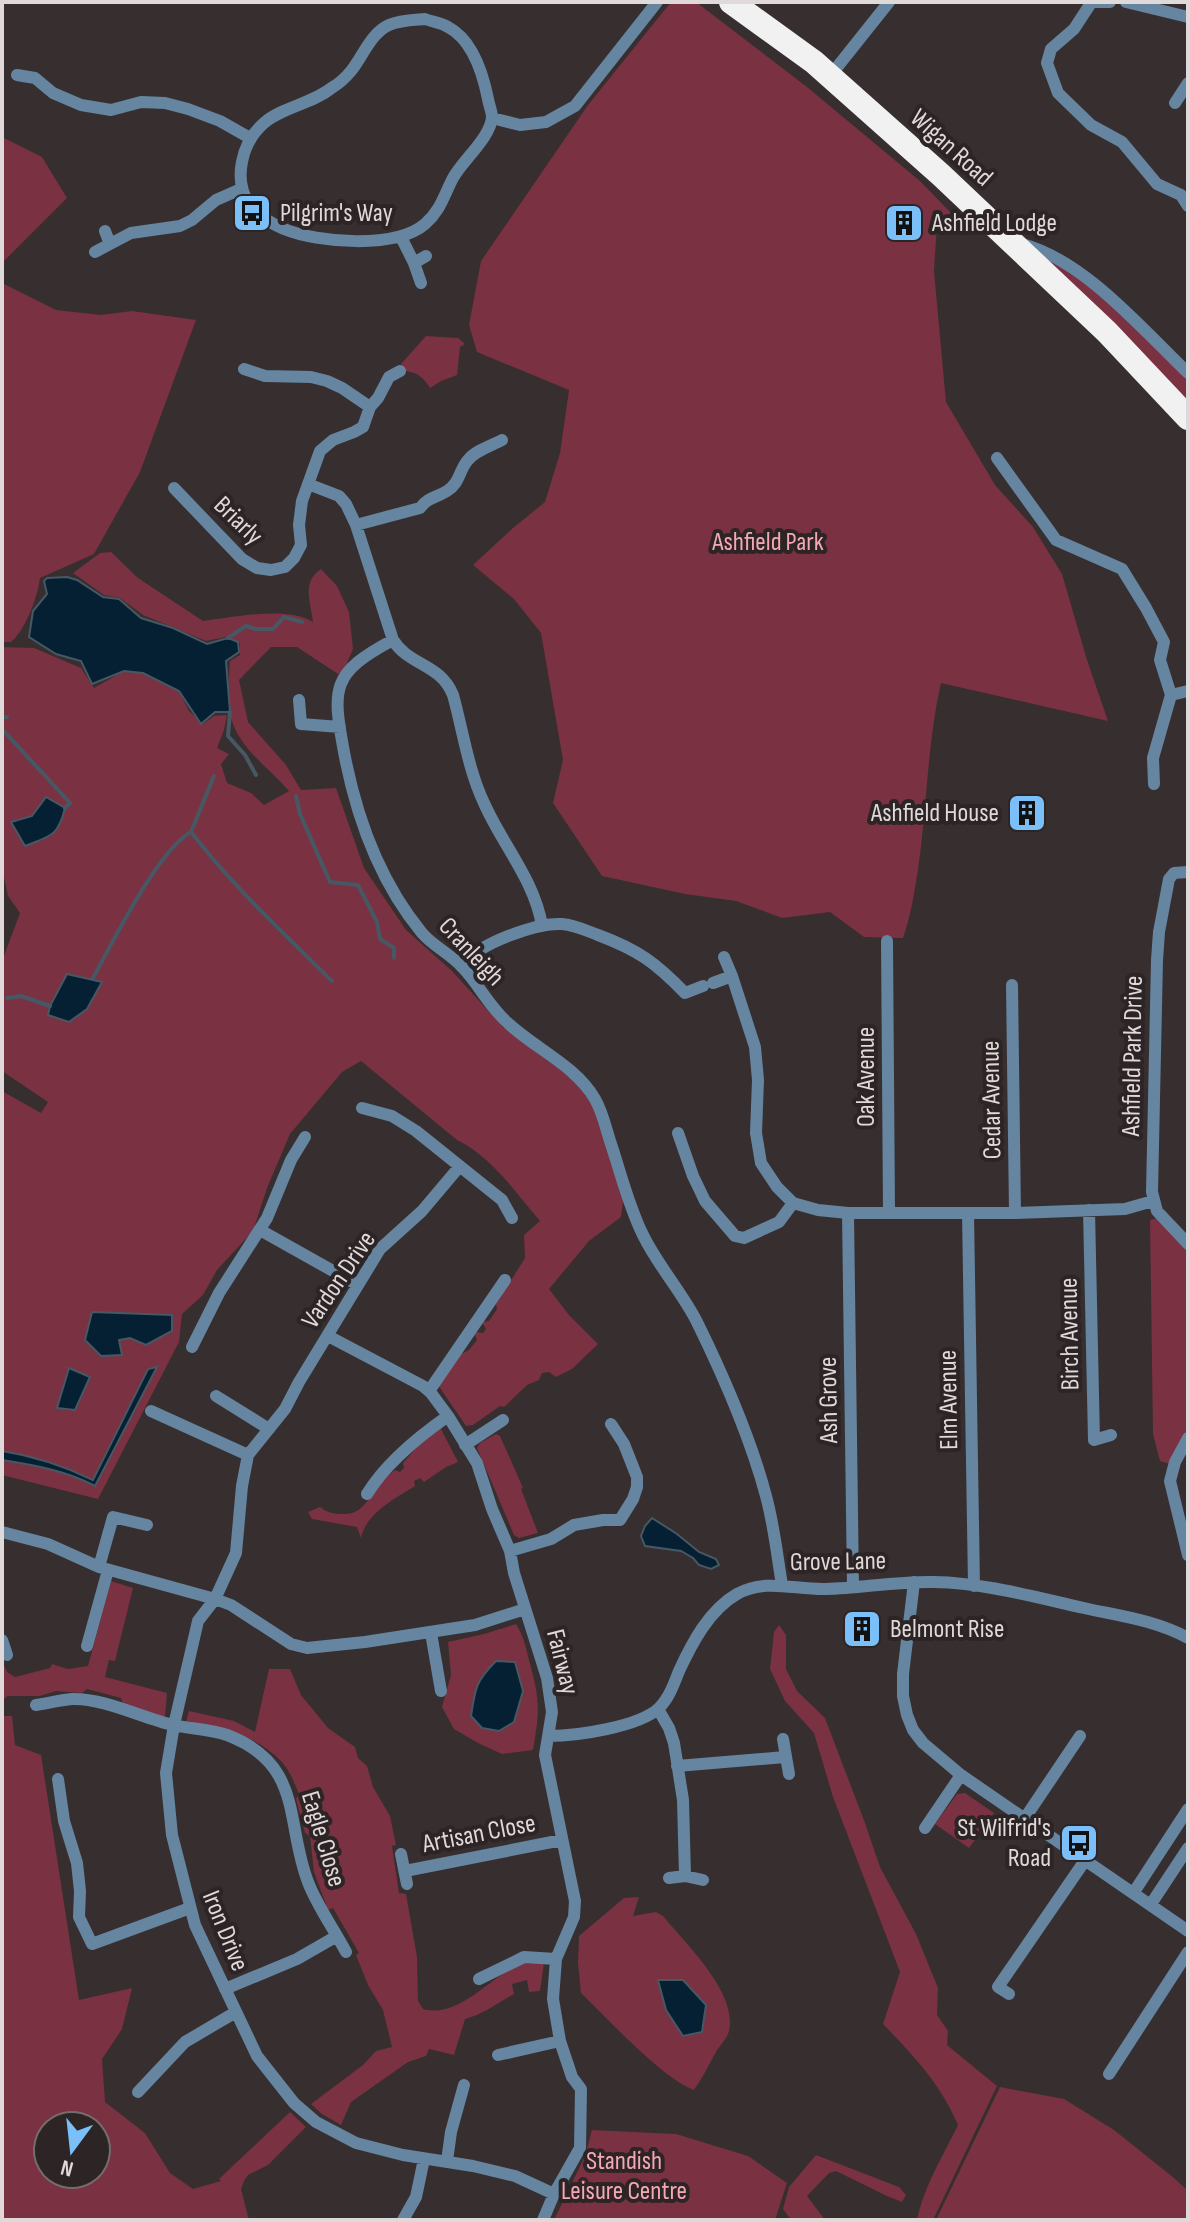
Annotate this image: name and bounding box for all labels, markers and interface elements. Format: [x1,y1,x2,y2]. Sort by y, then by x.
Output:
street label: Wigan Road [903,103,999,193]
bus stop icon: Pilgrim's Way [231,192,273,234]
place label: Pilgrim's Way [280,198,393,229]
building icon: Ashfield Lodge [883,202,925,244]
place label: Ashfield Lodge [931,208,1057,239]
street label: Briarly [207,490,269,552]
park label: Ashfield Park [711,527,824,558]
building icon: Ashfield House [1006,792,1048,834]
place label: Ashfield House [870,798,999,829]
street label: Cranleigh [432,911,510,993]
street label: Ashfield Park Drive [1116,975,1150,1138]
street label: Oak Avenue [851,1027,882,1127]
street label: Cedar Avenue [975,1040,1009,1160]
street label: Vardon Drive [295,1226,383,1334]
street label: Birch Avenue [1054,1277,1086,1391]
street label: Elm Avenue [933,1350,965,1450]
street label: Ash Grove [813,1356,845,1445]
street label: Grove Lane [790,1546,886,1578]
building icon: Belmont Rise [841,1608,883,1650]
place label: Belmont Rise [890,1614,1004,1645]
street label: Fairway [539,1626,585,1698]
street label: Eagle Close [294,1788,352,1890]
street label: Artisan Close [419,1808,538,1860]
place label: St Wilfrid's Road [957,1813,1051,1874]
bus stop icon: St Wilfrid's Road [1058,1822,1100,1864]
street label: Iron Drive [195,1886,255,1976]
north arrow [32,2110,112,2190]
park label: Standish Leisure Centre [561,2146,687,2207]
text: N [58,2153,76,2182]

